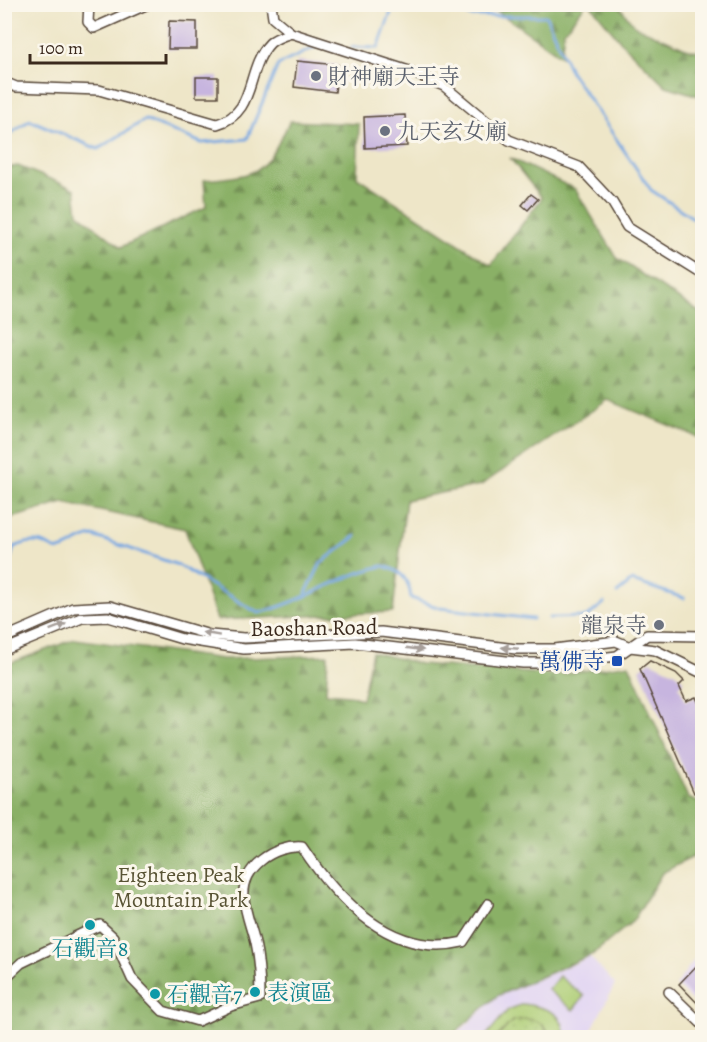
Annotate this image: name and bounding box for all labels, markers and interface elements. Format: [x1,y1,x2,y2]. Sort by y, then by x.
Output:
scale bar [30,27,166,65]
text: 100 m [39,36,83,60]
place label: 財神廟天王寺 [328,62,460,92]
marker: 財神廟天王寺 [309,69,323,83]
place label: 九天玄女廟 [397,117,507,147]
marker: 九天玄女廟 [378,124,392,138]
place label: 龍泉寺 [581,611,647,641]
street label: Baoshan Road [250,612,378,644]
marker: 龍泉寺 [652,618,666,632]
one-way arrow [49,622,67,631]
one-way arrow [201,629,220,638]
one-way arrow [500,643,519,653]
one-way arrow [406,644,425,653]
place label: 萬佛寺 [539,647,605,677]
marker: 萬佛寺 [610,654,624,668]
park label: Eighteen Peak Mountain Park [114,860,248,915]
marker: 石觀音8 [83,918,97,932]
place label: 石觀音8 [52,934,128,964]
place label: 表演區 [267,978,333,1008]
place label: 石觀音7 [167,980,243,1010]
marker: 表演區 [248,985,262,999]
marker: 石觀音7 [148,987,162,1001]

